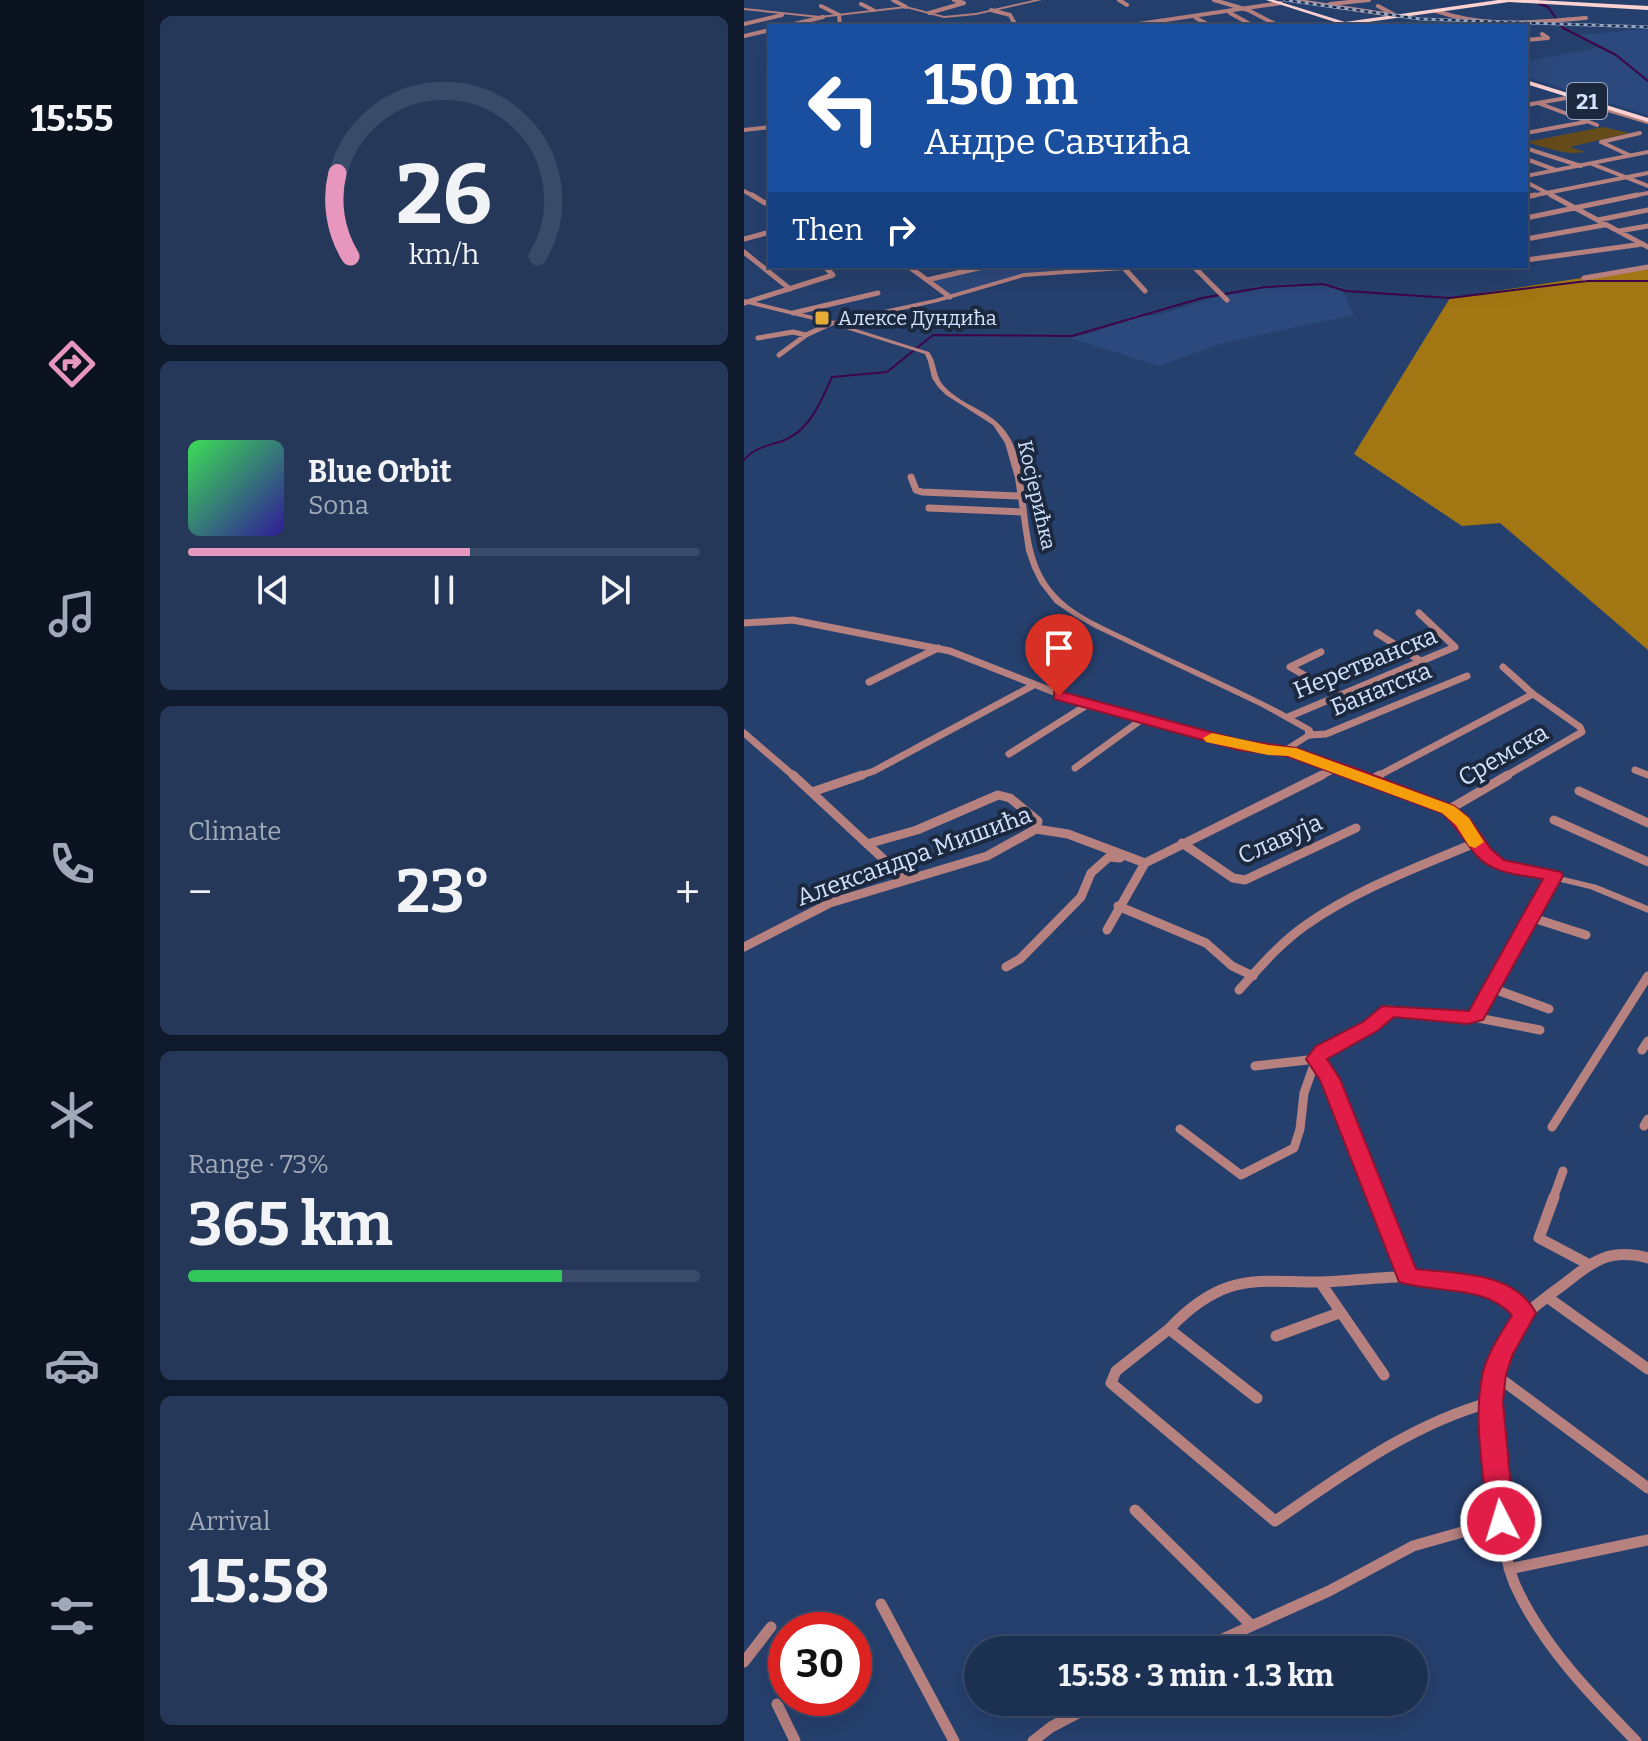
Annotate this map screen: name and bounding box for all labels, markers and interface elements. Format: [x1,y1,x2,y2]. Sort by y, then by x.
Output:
text: 150 m [924,52,1078,119]
icon: left [792,56,896,160]
road number: 21 [1567,83,1607,119]
text: 15:55 [30,97,114,141]
text: Андре Савчића [924,120,1191,164]
text: 26 [396,144,492,244]
icon: right [879,208,923,252]
text: Then [792,212,863,248]
text: km/h [409,237,480,272]
place label: Алексе Дундића [838,306,997,330]
marker: Алексе Дундића [813,309,831,327]
icon: directions [44,336,100,392]
street label: Косјерићка [1013,438,1061,552]
text: Blue Orbit [308,454,452,490]
text: Sona [308,490,369,521]
icon: previous [251,568,295,612]
icon: pause [422,568,466,612]
icon: next [593,568,637,612]
icon: music [44,586,100,642]
pin [1025,614,1093,696]
street label: Неретванска [1289,621,1441,705]
icon: arrive [1037,626,1081,670]
street label: Банатска [1327,656,1435,722]
street label: Сремска [1453,718,1553,792]
street label: Александра Мишића [793,800,1035,912]
street label: Славуја [1234,808,1326,870]
text: Climate [188,816,282,847]
icon: phone [44,836,100,892]
text: 23° [396,856,491,928]
text: − [188,866,212,919]
text: + [675,866,700,919]
icon: climate [44,1087,100,1143]
text: Range · 73% [188,1149,329,1180]
text: 365 km [188,1189,393,1261]
icon: car [44,1337,100,1393]
position arrow [1459,1479,1543,1563]
text: Arrival [188,1506,270,1537]
text: 15:58 [188,1546,330,1618]
icon: filters [44,1588,100,1644]
speed limit sign: 30 [768,1612,872,1716]
text: 15:58 · 3 min · 1.3 km [1058,1658,1334,1694]

